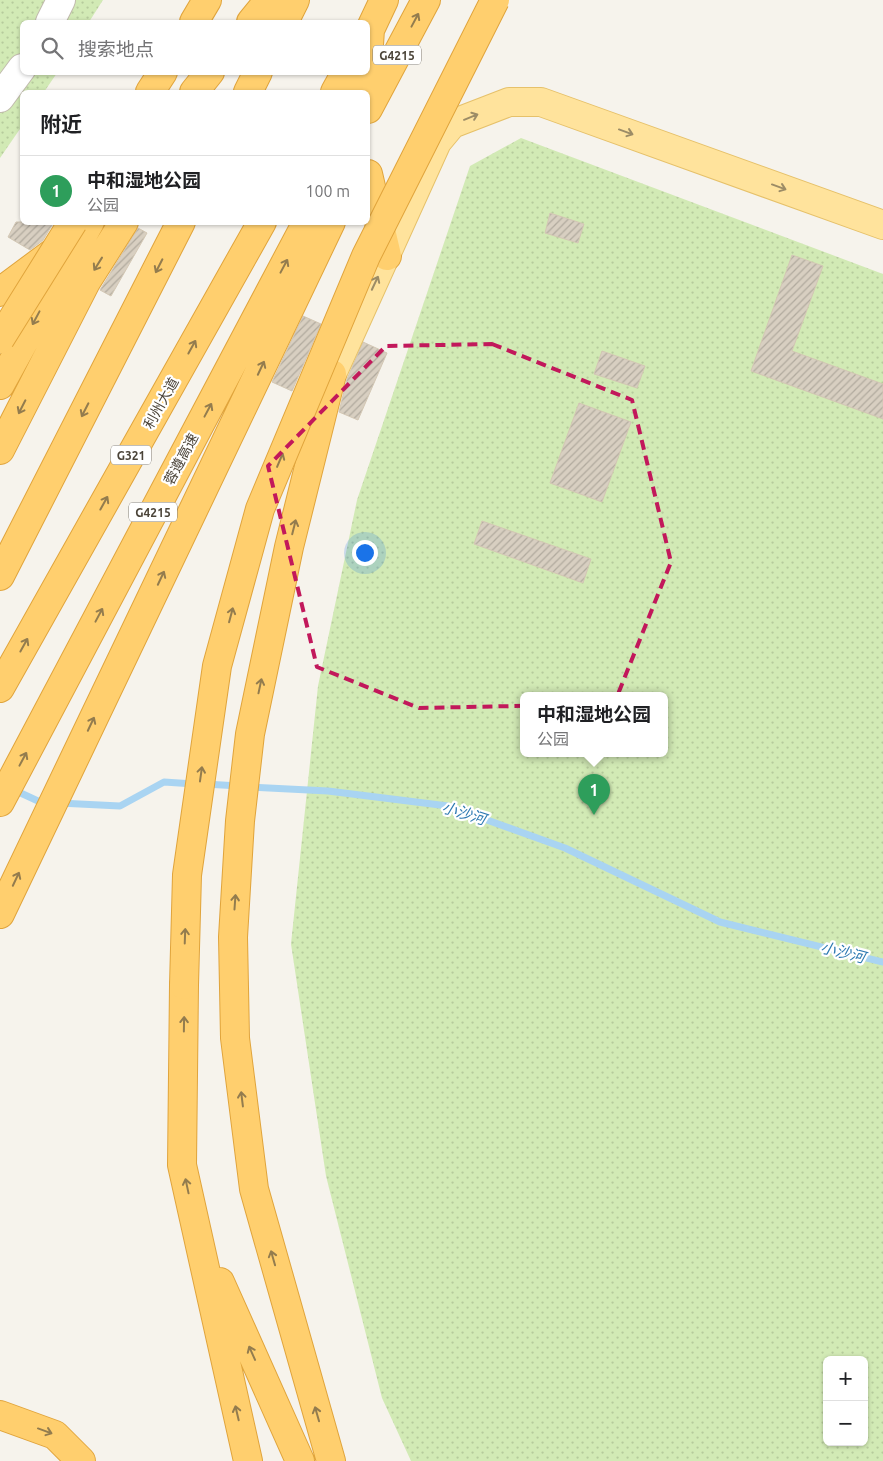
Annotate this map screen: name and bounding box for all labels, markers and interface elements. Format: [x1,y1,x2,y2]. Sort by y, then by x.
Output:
one-way arrow [411,13,421,28]
search box [20,20,370,75]
icon: search [38,34,66,62]
text: 搜索地点 [78,38,154,60]
road number: G4215 [373,46,421,64]
text: 附近 [40,112,82,136]
one-way arrow [463,112,478,121]
one-way arrow [617,128,633,137]
text: 中和湿地公园 [87,169,201,191]
text: 1 [51,182,61,200]
text: 100 m [305,182,350,200]
one-way arrow [770,183,786,192]
text: 公园 [87,196,119,214]
one-way arrow [92,256,102,270]
one-way arrow [154,258,163,273]
one-way arrow [280,259,289,274]
one-way arrow [371,276,380,291]
one-way arrow [31,311,41,326]
one-way arrow [187,339,197,354]
one-way arrow [257,361,267,376]
street label: 利州大道 [140,375,182,431]
one-way arrow [17,400,27,415]
one-way arrow [80,403,90,418]
one-way arrow [203,403,213,417]
street label: 蓉遵高速 [161,431,201,487]
road number: G321 [111,446,151,464]
one-way arrow [276,453,286,468]
one-way arrow [99,497,109,511]
road number: G4215 [129,502,177,522]
one-way arrow [290,520,299,536]
your location [352,540,378,566]
one-way arrow [157,571,167,586]
one-way arrow [227,607,236,623]
one-way arrow [94,608,104,623]
one-way arrow [20,638,29,653]
one-way arrow [256,679,265,695]
popup [520,692,668,757]
text: 中和湿地公园 [537,703,651,725]
one-way arrow [87,717,97,732]
text: 公园 [537,730,569,748]
one-way arrow [19,752,28,767]
one-way arrow [196,767,206,783]
pin: 1 [578,774,610,815]
water label: 小沙河 [440,798,491,829]
one-way arrow [11,872,21,887]
one-way arrow [230,894,240,910]
one-way arrow [181,928,190,944]
water label: 小沙河 [819,938,870,966]
one-way arrow [179,1017,189,1033]
one-way arrow [237,1091,247,1107]
one-way arrow [182,1179,191,1195]
one-way arrow [268,1250,278,1266]
one-way arrow [246,1346,256,1361]
map controls [823,1356,868,1446]
button: + [823,1356,868,1401]
button: − [823,1401,868,1446]
one-way arrow [232,1406,242,1422]
one-way arrow [312,1406,322,1422]
one-way arrow [37,1427,52,1436]

